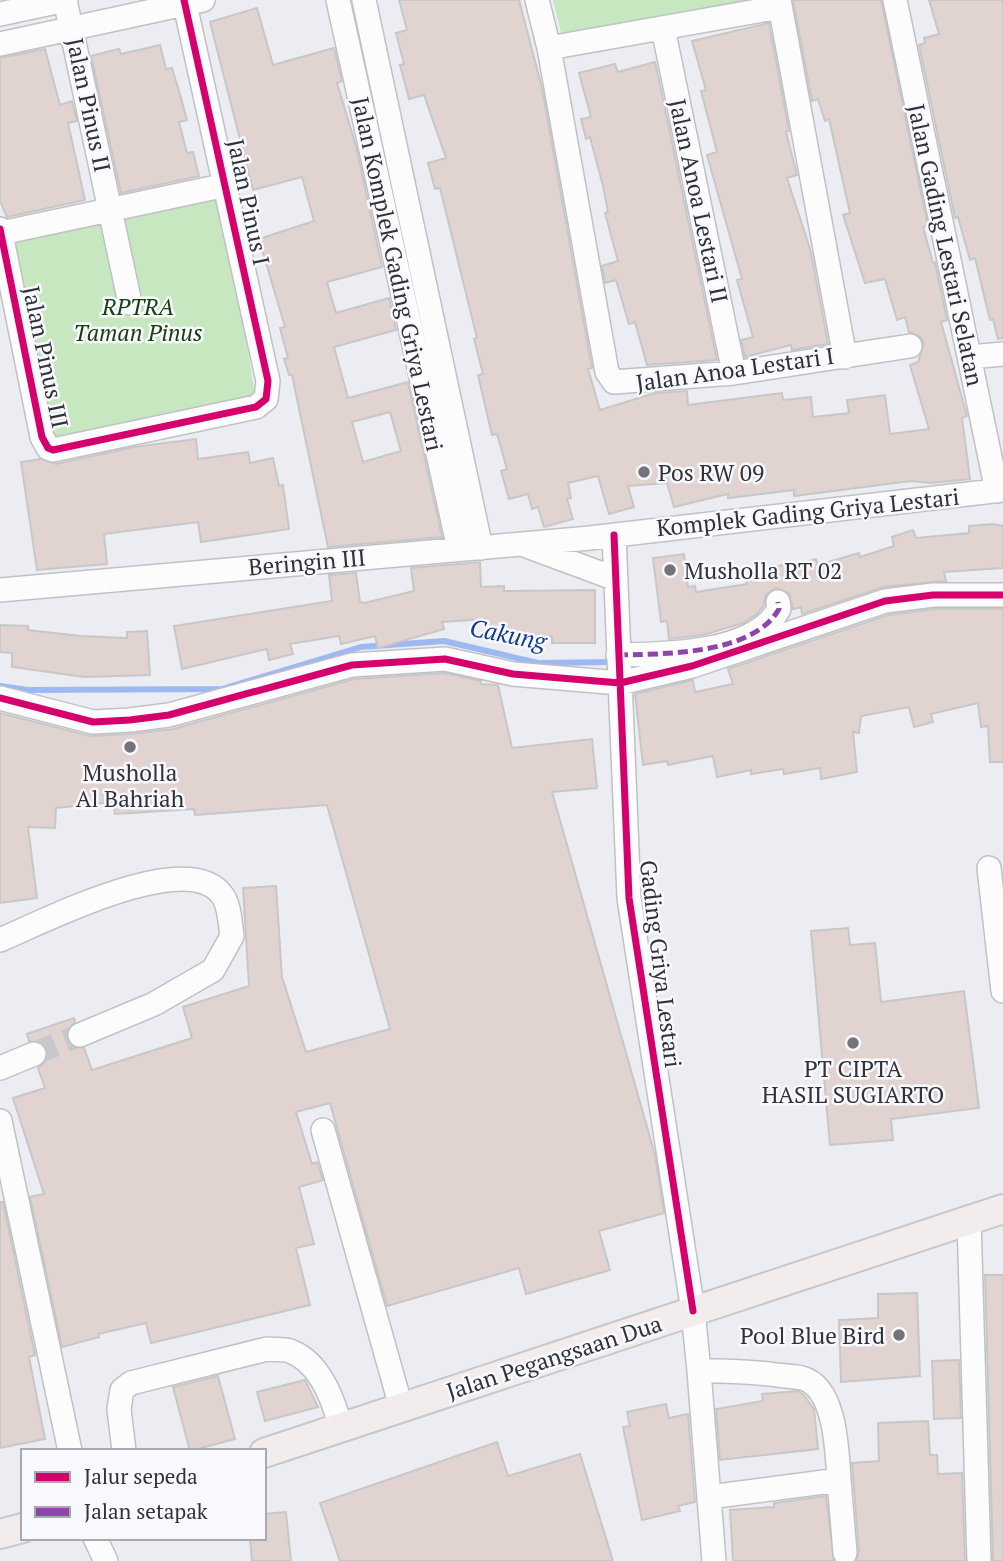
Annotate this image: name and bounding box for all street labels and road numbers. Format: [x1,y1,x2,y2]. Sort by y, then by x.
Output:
street label: Jalan Pinus II [60,35,118,175]
street label: Jalan Komplek Gading Griya Lestari [345,94,451,454]
street label: Jalan Anoa Lestari II [662,96,736,306]
street label: Jalan Gading Lestari Selatan [901,101,991,389]
street label: Jalan Pinus I [220,136,278,268]
street label: Jalan Pinus III [16,283,76,431]
street label: Jalan Anoa Lestari I [634,340,836,398]
street label: Komplek Gading Griya Lestari [655,481,961,543]
street label: Beringin III [247,541,367,583]
street label: Gading Griya Lestari [633,858,689,1070]
street label: Jalan Pegangsaan Dua [442,1307,666,1406]

